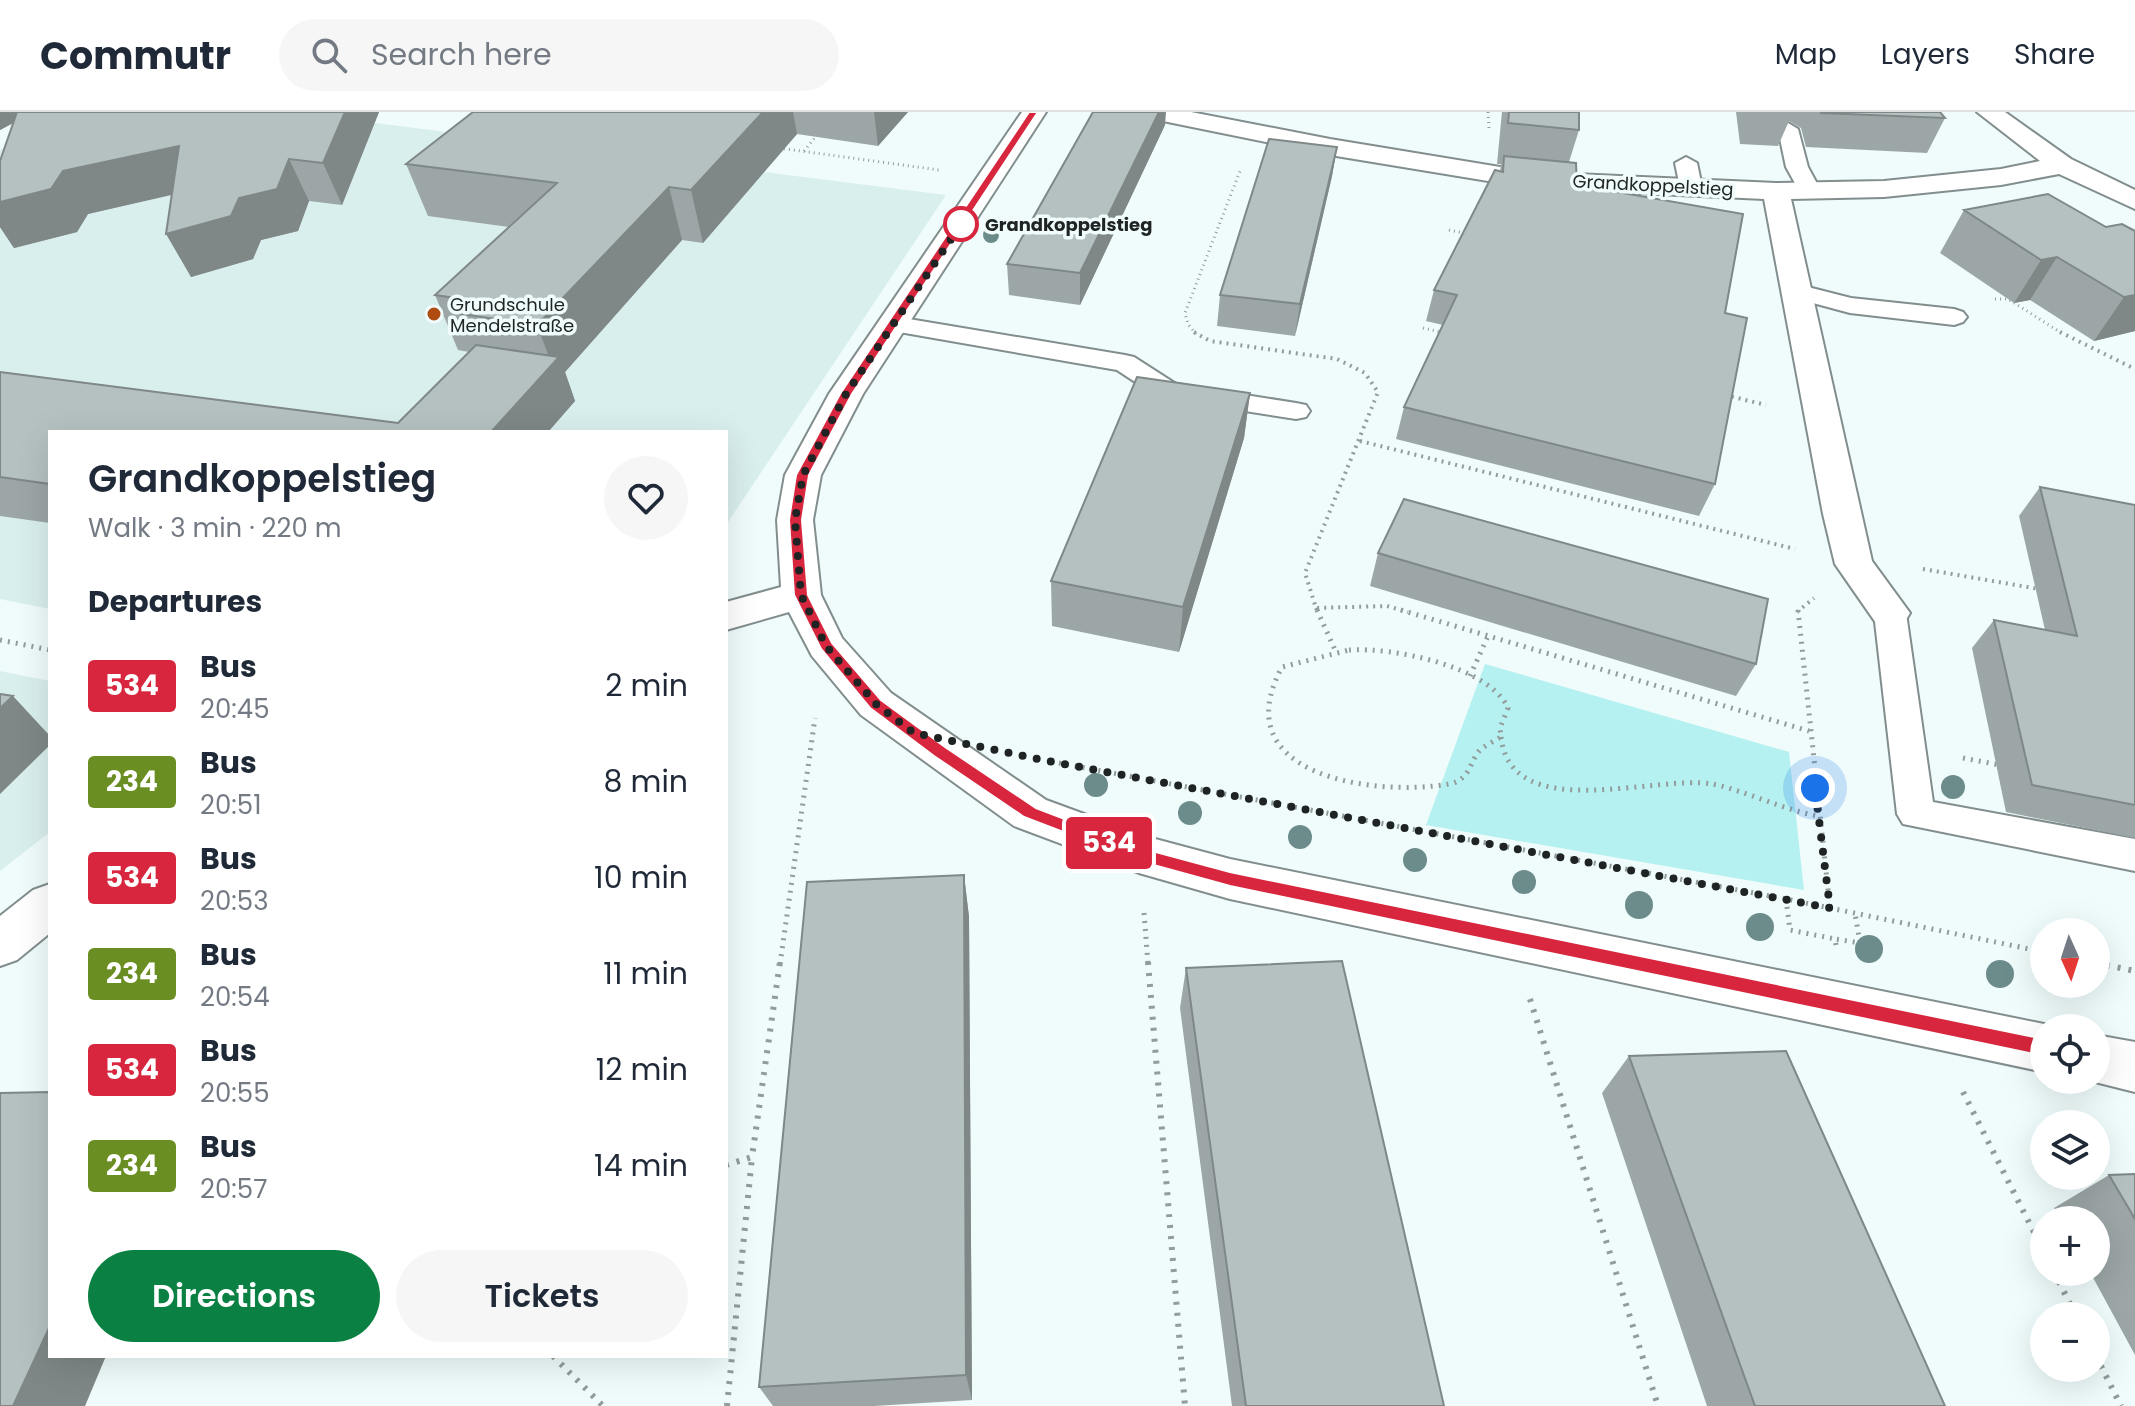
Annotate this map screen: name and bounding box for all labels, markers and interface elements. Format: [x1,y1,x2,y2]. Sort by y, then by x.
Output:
search box [279,19,839,91]
text: Commutr [40,29,231,82]
icon: search [307,33,351,77]
text: Search here [371,33,552,76]
text: Map [1775,35,1837,74]
text: Layers [1881,35,1970,74]
text: Share [2014,35,2095,74]
street label: Grandkoppelstieg [1572,168,1734,202]
marker: Grandkoppelstieg [944,207,978,241]
place label: Grandkoppelstieg [985,212,1152,237]
place label: Grundschule Mendelstraße [450,292,574,338]
marker: Grundschule Mendelstraße [425,305,443,323]
text: Grandkoppelstieg [88,452,436,505]
button: heart [604,456,688,540]
text: Walk · 3 min · 220 m [88,510,342,546]
text: Departures [88,580,262,623]
text: Bus [200,645,257,688]
text: 2 min [605,664,688,707]
text: 534 [105,666,159,705]
text: 20:45 [200,691,270,727]
text: Bus [200,741,257,784]
text: 8 min [604,760,688,803]
text: 234 [106,762,158,801]
your location [1795,768,1835,808]
text: 20:51 [200,787,261,823]
line badge: 534 [1063,817,1155,869]
text: 534 [1082,823,1136,862]
text: Bus [200,837,257,880]
text: 10 min [594,856,688,899]
text: 534 [105,858,159,897]
text: 20:53 [200,883,268,919]
north arrow [2030,918,2110,998]
map controls [2030,918,2110,1382]
text: Bus [200,933,257,976]
text: 11 min [603,952,688,995]
text: 234 [106,954,158,993]
text: 20:54 [200,979,270,1015]
button: locate [2030,1014,2110,1094]
text: Bus [200,1029,257,1072]
text: 12 min [596,1048,688,1091]
text: 534 [105,1050,159,1089]
text: 20:55 [200,1075,269,1111]
button: layers [2030,1110,2110,1190]
text: Bus [200,1125,257,1168]
text: 14 min [594,1144,688,1187]
text: 234 [106,1146,158,1185]
text: 20:57 [200,1171,267,1207]
button: + [2030,1206,2110,1286]
button: Directions [88,1250,380,1342]
button: Tickets [396,1250,688,1342]
button: − [2030,1302,2110,1382]

